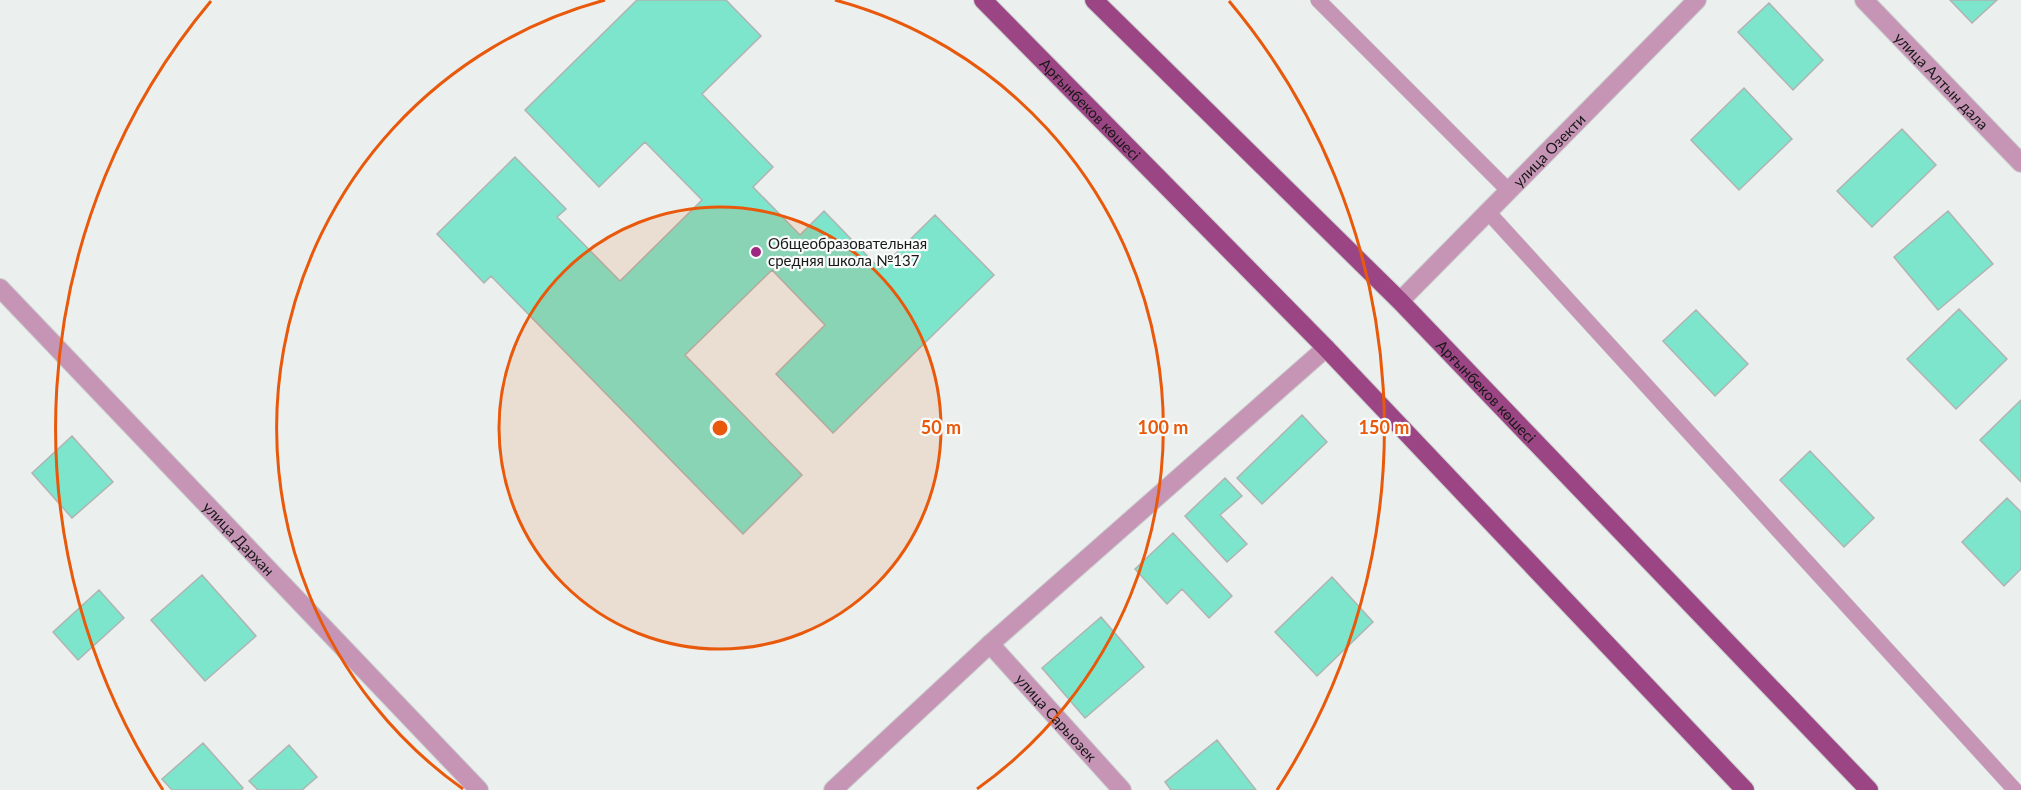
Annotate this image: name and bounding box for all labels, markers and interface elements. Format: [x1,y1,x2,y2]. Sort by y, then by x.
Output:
street label: улица Алтын дала [1891,28,1992,133]
street label: Арғынбеков көшесі [1036,54,1144,164]
street label: улица Озекти [1509,110,1589,190]
place label: Общеобразовательная средняя школа №137 [768,234,927,269]
marker: Общеобразовательная средняя школа №137 [749,245,763,259]
street label: Арғынбеков көшесі [1433,336,1540,446]
text: 50 m [921,416,961,438]
text: 100 m [1138,416,1188,438]
text: 150 m [1359,416,1409,438]
centre of rings [710,418,730,438]
street label: улица Дархан [199,498,278,579]
street label: улица Сарыозек [1012,670,1101,765]

